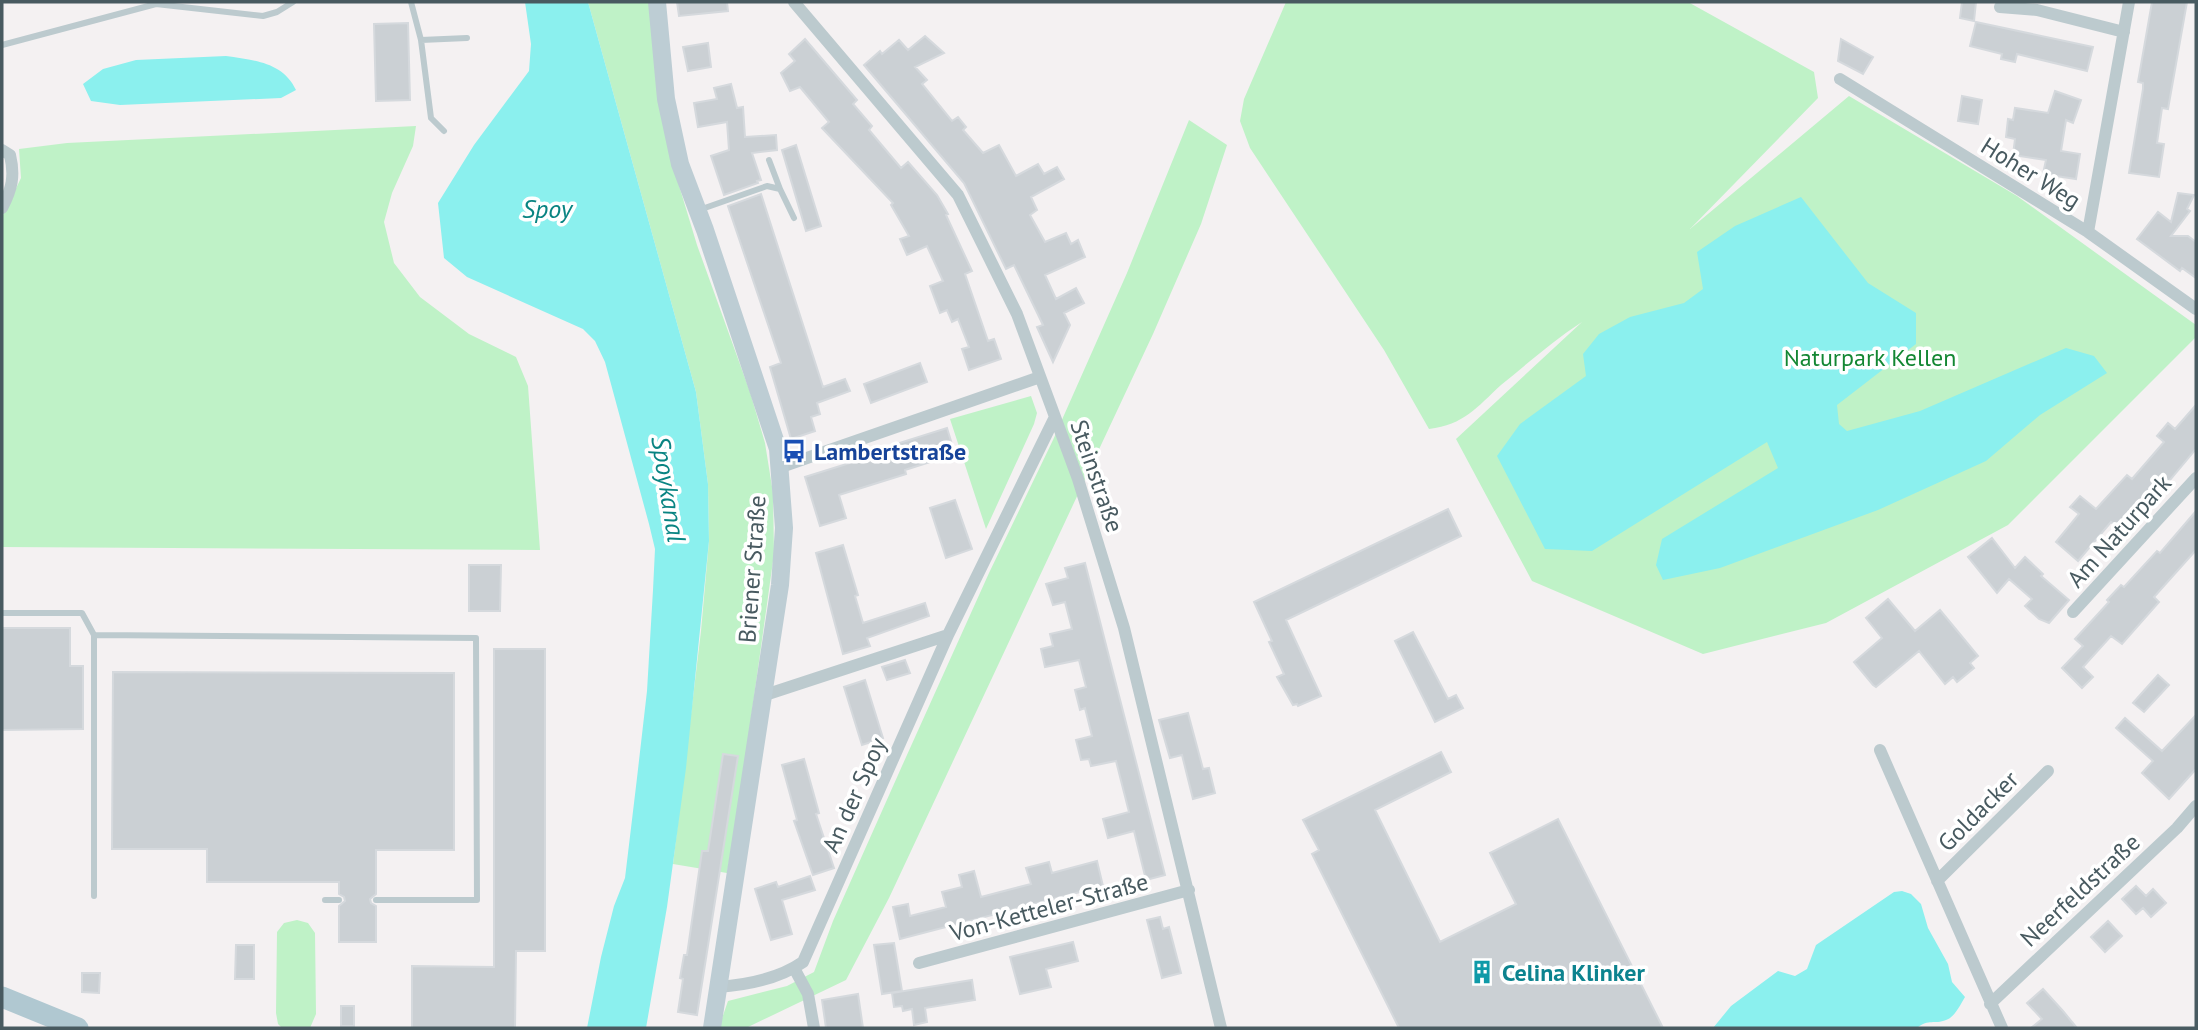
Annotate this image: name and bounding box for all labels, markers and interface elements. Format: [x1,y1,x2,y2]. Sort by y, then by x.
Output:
street label: Hoher Weg [1975,130,2087,216]
water label: Spoy [522,192,574,225]
park label: Naturpark Kellen [1784,342,1956,373]
street label: Steinstraße [1063,416,1131,536]
water label: Spoykanal [644,433,694,545]
place label: Lambertstraße [814,436,966,467]
bus stop icon: Lambertstraße [780,437,808,465]
street label: Am Naturpark [2060,468,2178,594]
street label: Briener Straße [731,494,773,644]
street label: An der Spoy [815,733,893,857]
street label: Goldacker [1931,764,2025,858]
street label: Neerfeldstraße [2014,827,2146,953]
street label: Von-Ketteler-Straße [945,866,1152,949]
place label: Celina Klinker [1502,957,1645,988]
building icon: Celina Klinker [1468,958,1496,986]

